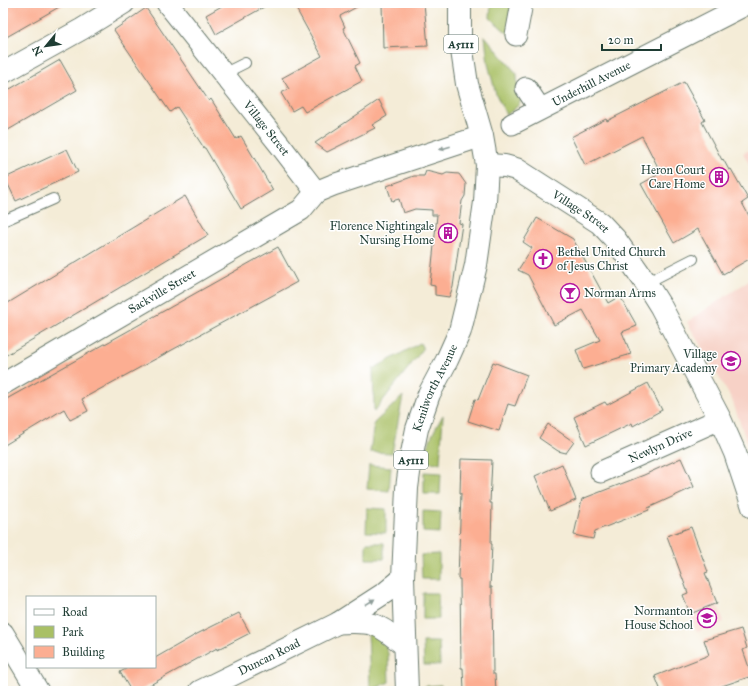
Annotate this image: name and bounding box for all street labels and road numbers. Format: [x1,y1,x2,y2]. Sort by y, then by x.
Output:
road number: A5111 [444,35,478,53]
street label: Underhill Avenue [550,58,633,109]
street label: Village Street [240,97,293,159]
street label: Village Street [549,187,613,236]
street label: Sackville Street [126,266,199,316]
street label: Kenilworth Avenue [410,342,460,433]
street label: Newlyn Drive [626,425,694,466]
road number: A5111 [394,451,428,469]
street label: Duncan Road [236,636,302,678]

